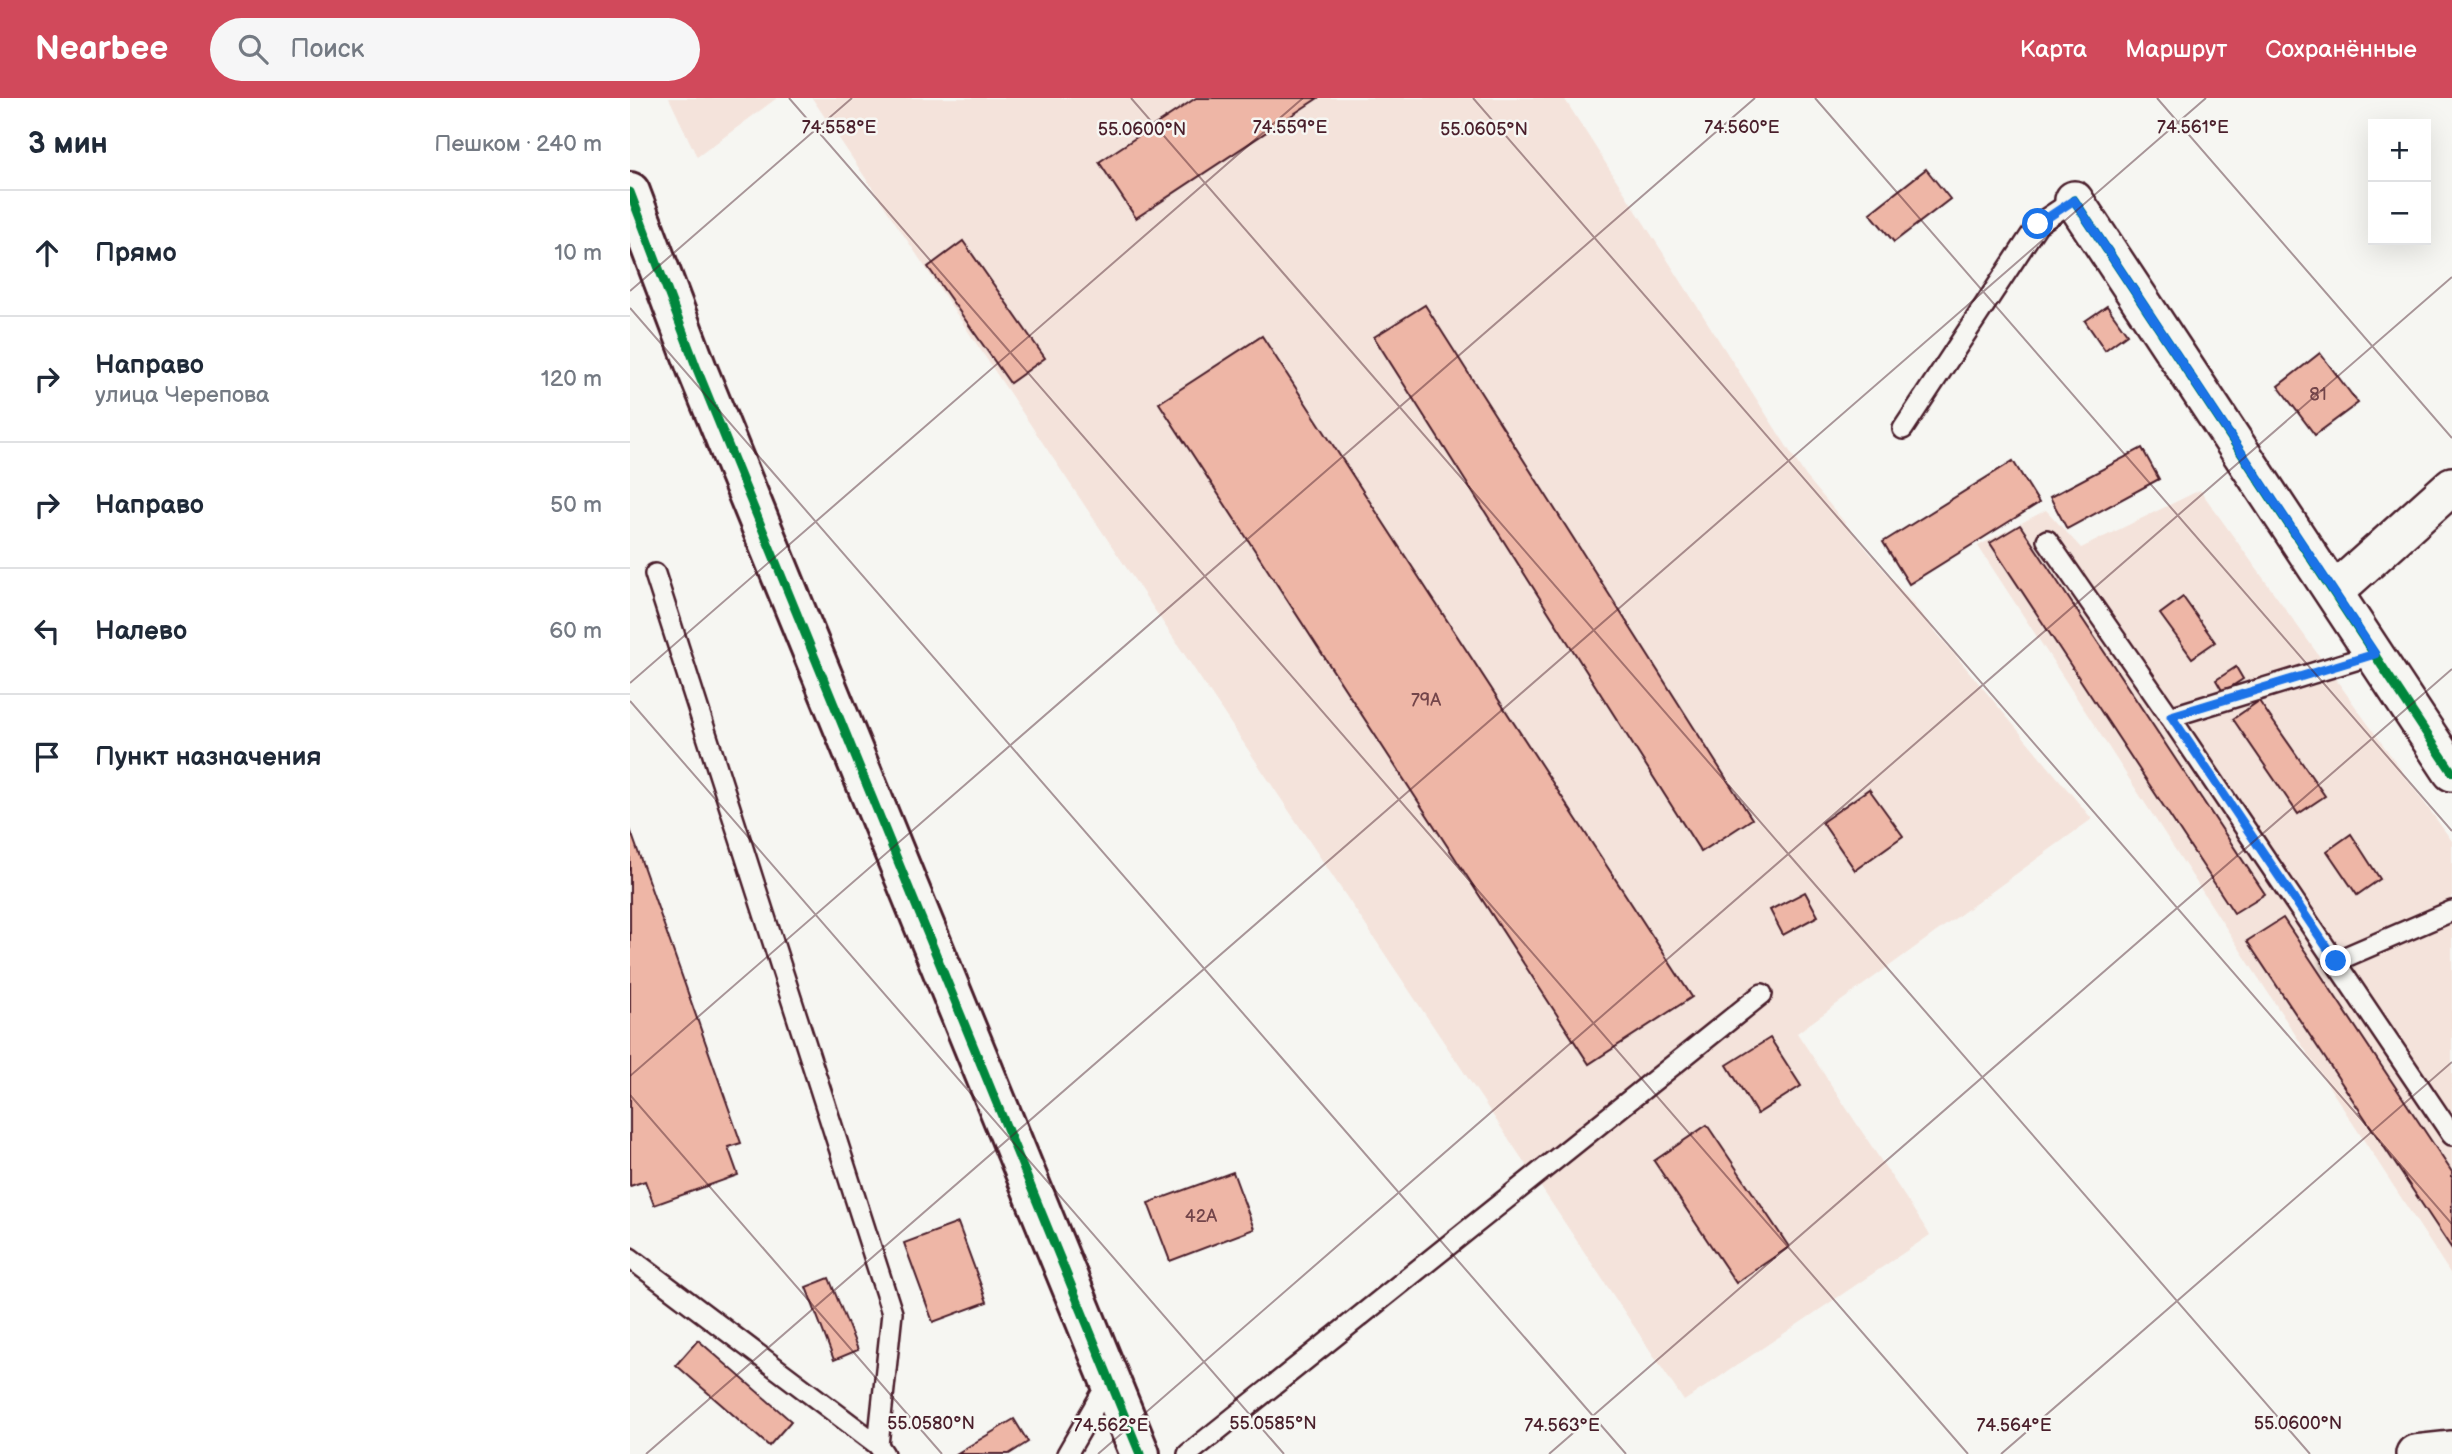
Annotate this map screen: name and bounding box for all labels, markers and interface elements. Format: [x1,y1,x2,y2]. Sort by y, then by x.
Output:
search box [210,18,700,81]
text: Nearbee [35,29,168,69]
icon: search [234,30,272,68]
text: Поиск [290,34,364,65]
text: Карта [2020,35,2087,64]
text: Маршрут [2125,35,2227,64]
text: Сохранённые [2265,35,2417,64]
text: 74.558°E [802,117,876,138]
text: 74.559°E [1253,117,1327,138]
text: 74.560°E [1704,117,1780,138]
text: 74.561°E [2157,117,2229,138]
text: 55.0600°N [1098,119,1186,140]
text: 55.0605°N [1440,119,1528,140]
map controls [2368,119,2431,245]
button: + [2368,119,2431,182]
text: 3 мин [28,126,108,162]
text: Пешком · 240 m [434,130,602,158]
button: − [2368,182,2431,245]
route start [2022,208,2053,239]
icon: ahead [28,234,66,272]
text: Прямо [95,238,177,269]
text: 10 m [554,239,602,267]
text: Направо [95,350,204,381]
icon: right [28,360,66,398]
text: 120 m [541,365,602,393]
text: улица Черепова [95,381,270,409]
house number: 81 [2309,384,2327,405]
icon: right [28,486,66,524]
text: Направо [95,490,204,521]
text: 50 m [550,491,602,519]
icon: left [28,612,66,650]
text: Налево [95,616,187,647]
text: 60 m [549,617,602,645]
house number: 79А [1411,690,1441,711]
icon: arrive [28,738,66,776]
text: Пункт назначения [95,742,321,773]
route end [2320,945,2351,976]
house number: 42А [1185,1206,1217,1227]
text: 55.0580°N [887,1413,975,1434]
text: 55.0585°N [1229,1413,1317,1434]
text: 55.0600°N [2254,1413,2342,1434]
text: 74.562°E [1074,1415,1149,1436]
text: 74.563°E [1524,1415,1600,1436]
text: 74.564°E [1976,1415,2052,1436]

